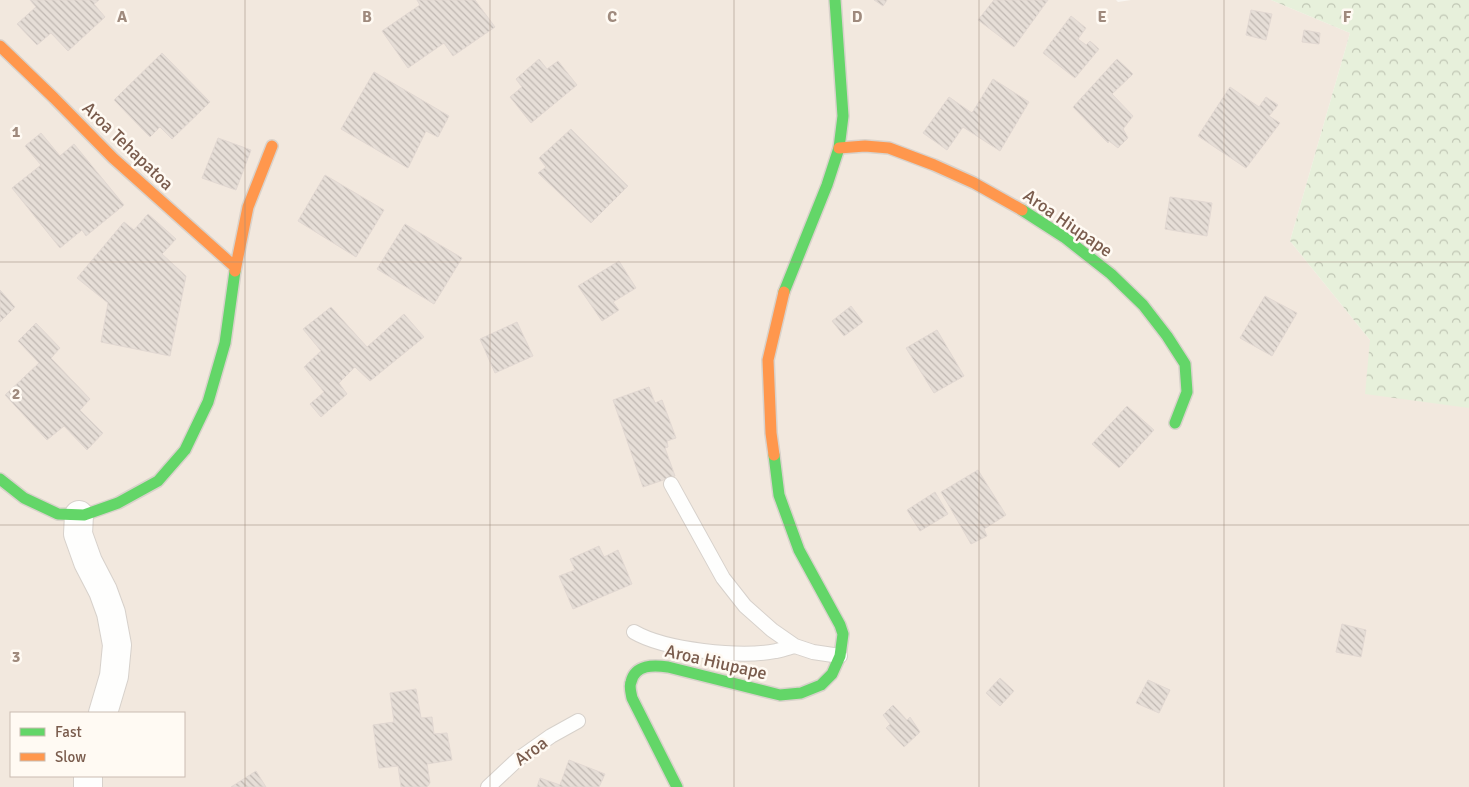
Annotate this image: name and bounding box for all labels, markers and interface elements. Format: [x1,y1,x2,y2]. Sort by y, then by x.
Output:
text: A [117,7,128,27]
text: B [362,7,372,27]
text: C [607,7,617,27]
text: D [852,7,863,27]
text: E [1097,7,1107,27]
text: F [1343,7,1352,27]
street label: Aroa Tehapatoa [78,97,178,195]
text: 1 [12,122,21,142]
street label: Aroa Hiupape [1019,184,1117,262]
text: 2 [12,384,20,404]
street label: Aroa Hiupape [663,640,769,684]
text: 3 [12,647,20,667]
legend [10,712,185,777]
text: Fast [55,723,82,741]
street label: Aroa [510,732,552,770]
text: Slow [55,748,86,766]

